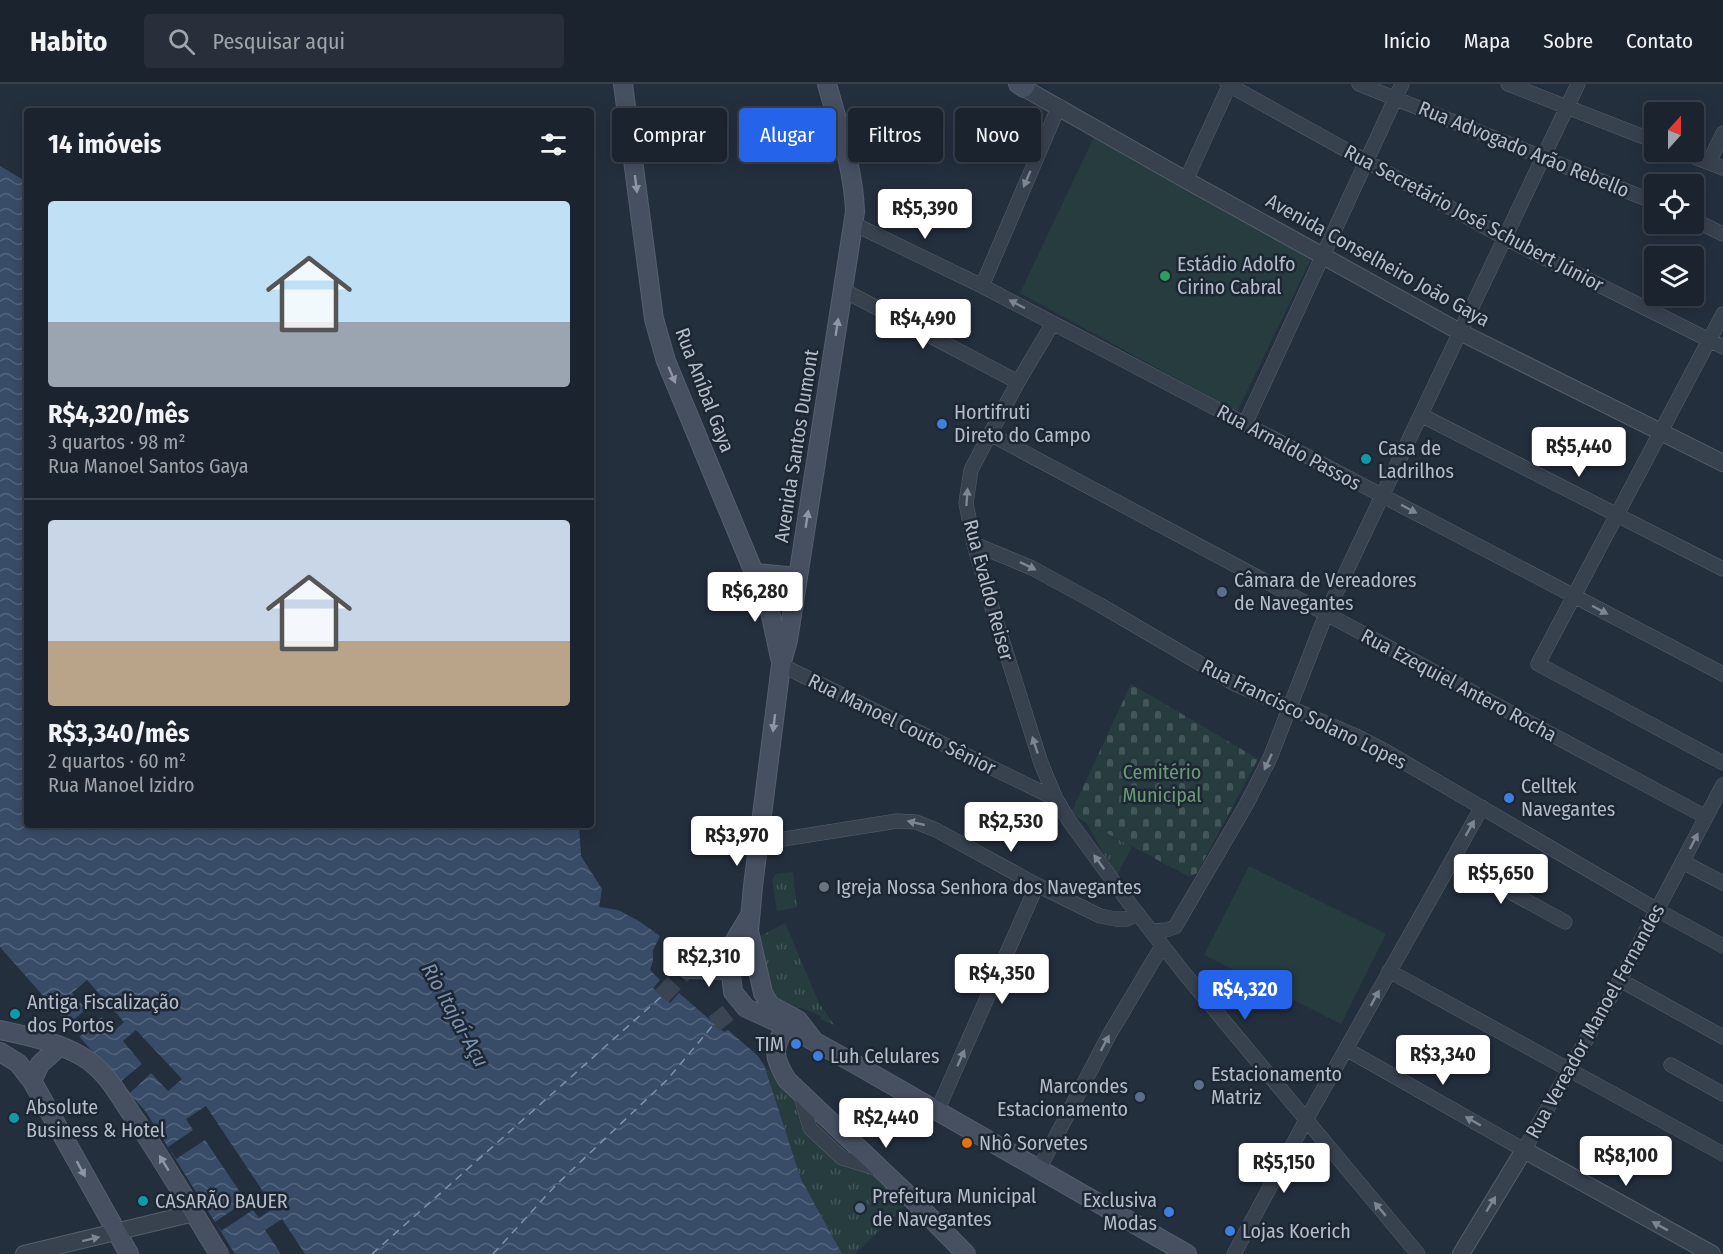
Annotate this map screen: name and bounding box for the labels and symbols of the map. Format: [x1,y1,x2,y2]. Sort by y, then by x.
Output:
street label: Rua Advogado Arão Rebello [1415,96,1633,202]
north arrow [1644,102,1704,162]
street label: Rua Secretário José Schubert Júnior [1340,139,1608,297]
one-way arrow [1022,171,1032,189]
one-way arrow [631,174,641,193]
street label: Avenida Conselheiro João Gaya [1262,188,1494,332]
pin: R$5,390 [870,189,980,240]
place label: Estádio Adolfo Cirino Cabral [1177,252,1295,299]
marker: Estádio Adolfo Cirino Cabral [1158,269,1172,283]
pin: R$4,490 [868,299,978,350]
one-way arrow [1008,299,1025,309]
one-way arrow [833,317,842,336]
street label: Rua Aníbal Gaya [670,324,740,456]
street label: Avenida Santos Dumont [769,347,823,544]
one-way arrow [667,366,677,384]
street label: Rua Arnaldo Passos [1213,399,1365,495]
place label: Hortifruti Direto do Campo [954,400,1091,447]
marker: Hortifruti Direto do Campo [935,417,949,431]
pin: R$5,440 [1524,427,1634,478]
place label: Casa de Ladrilhos [1378,436,1454,483]
marker: Casa de Ladrilhos [1359,452,1373,466]
one-way arrow [962,487,972,506]
one-way arrow [1400,505,1417,514]
one-way arrow [803,510,812,529]
street label: Rua Evaldo Reiser [959,517,1019,663]
one-way arrow [1019,561,1037,571]
place label: Câmara de Vereadores de Navegantes [1234,568,1417,615]
pin: R$6,280 [700,572,810,623]
marker: Câmara de Vereadores de Navegantes [1215,585,1229,599]
one-way arrow [1592,605,1609,615]
street label: Rua Ezequiel Antero Rocha [1357,623,1561,747]
street label: Rua Francisco Solano Lopes [1197,654,1411,774]
street label: Rua Manoel Couto Sênior [804,668,1000,780]
one-way arrow [769,714,779,733]
one-way arrow [1029,736,1039,754]
one-way arrow [1263,754,1272,771]
park label: Cemitério Municipal [1122,760,1202,807]
place label: Celltek Navegantes [1521,774,1615,821]
marker: Celltek Navegantes [1502,791,1516,805]
pin: R$2,530 [956,802,1066,853]
pin: R$3,970 [682,816,792,867]
one-way arrow [907,818,925,828]
one-way arrow [1465,819,1475,836]
one-way arrow [1689,833,1699,850]
one-way arrow [1094,854,1105,870]
pin: R$5,650 [1446,854,1556,905]
place label: Igreja Nossa Senhora dos Navegantes [836,875,1141,899]
marker: Igreja Nossa Senhora dos Navegantes [817,880,831,894]
street label: Rua Vereador Manoel Fernandes [1520,900,1670,1142]
pin: R$2,310 [654,937,764,988]
pin: R$4,350 [947,954,1057,1005]
water label: Rio Itajaí-Açu [416,958,494,1072]
pin: R$4,320 [1190,970,1300,1021]
one-way arrow [1370,989,1380,1006]
place label: Antiga Fiscalização dos Portos [27,990,179,1037]
marker: Antiga Fiscalização dos Portos [8,1007,22,1021]
place label: TIM [755,1032,784,1056]
one-way arrow [1100,1034,1110,1051]
pin: R$3,340 [1388,1035,1498,1086]
marker: TIM [789,1037,803,1051]
place label: Luh Celulares [830,1044,939,1068]
one-way arrow [956,1048,966,1066]
marker: Luh Celulares [811,1049,825,1063]
place label: Estacionamento Matriz [1211,1062,1342,1109]
place label: Marcondes Estacionamento [997,1074,1128,1121]
marker: Estacionamento Matriz [1192,1078,1206,1092]
marker: Marcondes Estacionamento [1133,1090,1147,1104]
place label: Absolute Business & Hotel [26,1095,165,1142]
pin: R$2,440 [831,1098,941,1149]
marker: Absolute Business & Hotel [7,1111,21,1125]
one-way arrow [1464,1116,1481,1126]
place label: Nhô Sorvetes [979,1131,1088,1155]
marker: Nhô Sorvetes [960,1136,974,1150]
pin: R$8,100 [1571,1136,1681,1187]
pin: R$5,150 [1229,1143,1339,1194]
one-way arrow [158,1155,169,1171]
one-way arrow [76,1161,86,1178]
place label: Prefeitura Municipal de Navegantes [872,1184,1036,1231]
place label: Exclusiva Modas [1083,1188,1157,1235]
place label: CASARÃO BAUER [155,1189,288,1213]
marker: CASARÃO BAUER [136,1194,150,1208]
one-way arrow [1486,1196,1497,1212]
marker: Prefeitura Municipal de Navegantes [853,1201,867,1215]
one-way arrow [1374,1201,1387,1217]
marker: Exclusiva Modas [1162,1205,1176,1219]
place label: Lojas Koerich [1242,1219,1351,1243]
one-way arrow [1652,1221,1669,1231]
marker: Lojas Koerich [1223,1224,1237,1238]
one-way arrow [82,1233,100,1243]

